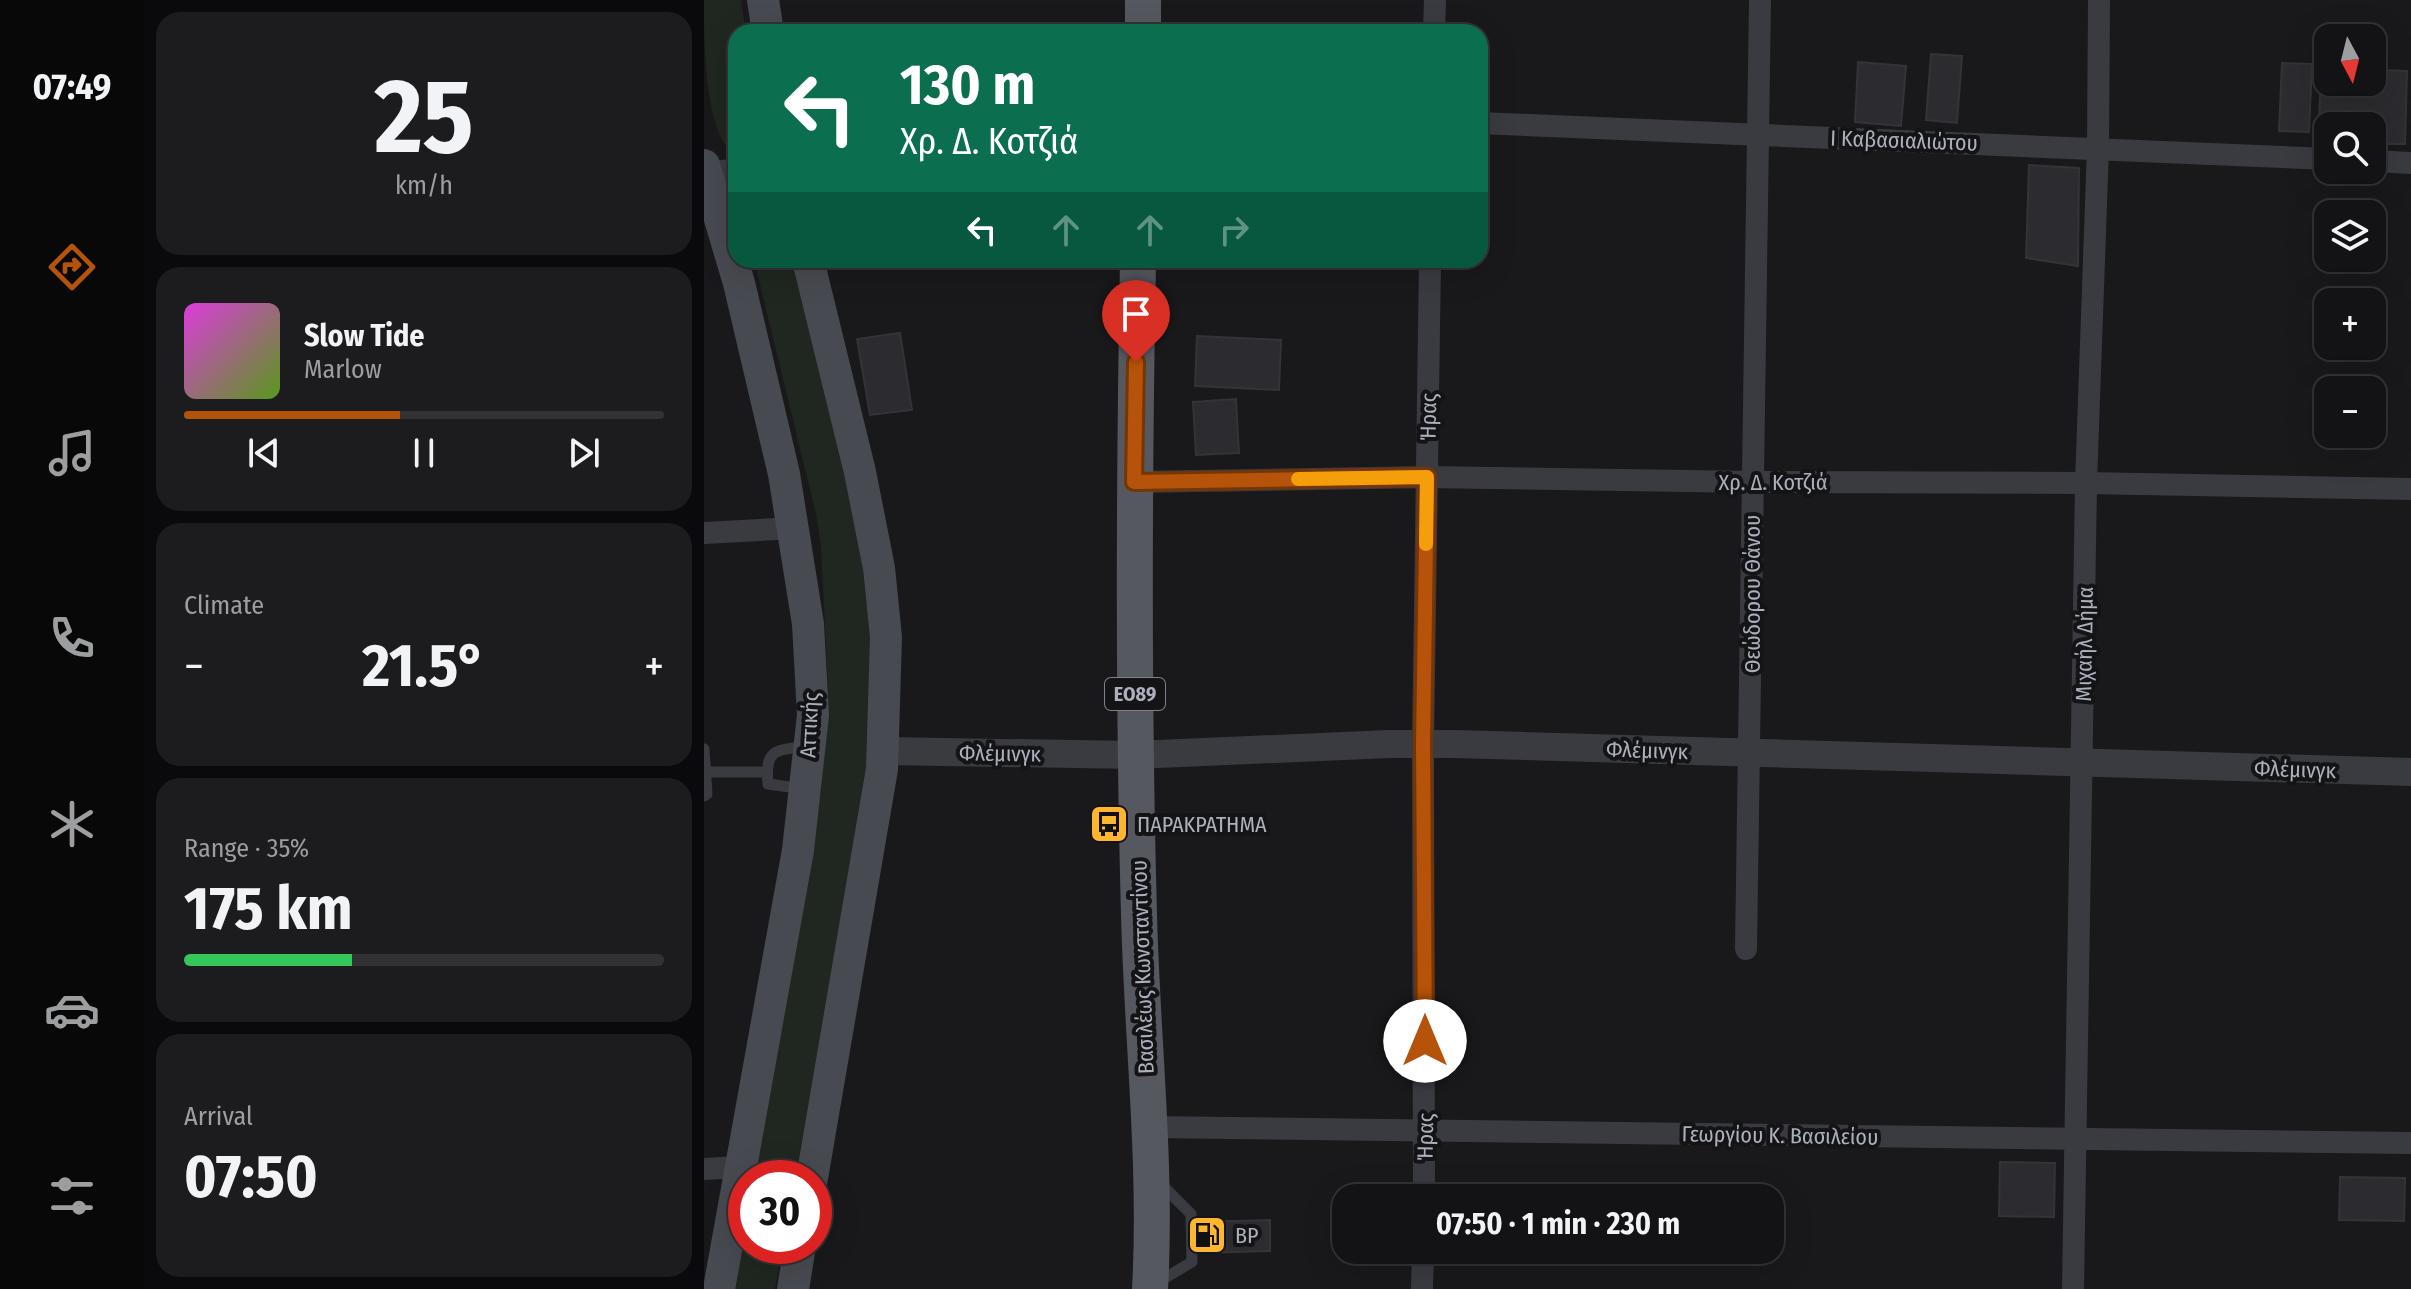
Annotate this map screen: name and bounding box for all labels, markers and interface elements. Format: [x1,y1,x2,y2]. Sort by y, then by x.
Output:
north arrow [2314,24,2386,96]
map controls [2314,24,2386,448]
text: 130 m [900,52,1035,119]
text: 25 [374,55,474,180]
icon: left [768,56,872,160]
text: 07:49 [33,65,111,109]
button: search [2314,112,2386,184]
text: Χρ. Δ. Κοτζιά [900,120,1079,164]
street label: Ι Καβασιαλιώτου [1830,124,1978,157]
text: km/h [395,170,453,201]
button: layers [2314,200,2386,272]
icon: left [960,208,1004,252]
icon: ahead [1044,208,1088,252]
icon: ahead [1128,208,1172,252]
icon: right [1212,208,1256,252]
icon: directions [44,239,100,295]
pin [1102,280,1170,362]
button: + [2314,288,2386,360]
icon: arrive [1114,292,1158,336]
text: Slow Tide [304,318,425,354]
text: Marlow [304,354,382,385]
button: − [2314,376,2386,448]
street label: Ήρας [1415,393,1442,441]
icon: music [44,425,100,481]
icon: previous [242,431,286,475]
icon: pause [402,431,446,475]
icon: next [562,431,606,475]
street label: Χρ. Δ. Κοτζιά [1718,469,1828,496]
street label: Θεώδορου Θάνου [1739,515,1766,673]
street label: Μιχαήλ Δήμα [2070,586,2099,702]
text: Climate [184,590,264,621]
icon: phone [44,610,100,666]
text: 21.5° [362,630,486,702]
text: − [184,640,204,693]
text: + [644,640,664,693]
road number: ΕΟ89 [1105,678,1165,710]
street label: Αττικής [794,691,825,759]
street label: Φλέμινγκ [1606,736,1689,765]
street label: Φλέμινγκ [959,739,1042,768]
street label: Φλέμινγκ [2254,755,2337,784]
icon: climate [44,796,100,852]
bus stop icon: ΠΑΡΑΚΡΑΤΗΜΑ [1088,803,1130,845]
place label: ΠΑΡΑΚΡΑΤΗΜΑ [1137,811,1267,838]
text: Range · 35% [184,833,309,864]
street label: Βασιλέως Κωνσταντίνου [1125,860,1160,1074]
text: 175 km [184,873,353,945]
icon: car [44,982,100,1038]
position arrow [1383,999,1467,1083]
text: Arrival [184,1101,253,1132]
street label: Ήρας [1412,1113,1439,1161]
street label: Γεωργίου Κ. Βασιλείου [1681,1120,1879,1151]
text: 07:50 [184,1141,318,1213]
speed limit sign: 30 [728,1160,832,1264]
icon: filters [44,1168,100,1224]
text: 07:50 · 1 min · 230 m [1436,1206,1680,1242]
fuel station icon: BP [1186,1214,1228,1256]
place label: BP [1235,1222,1259,1249]

